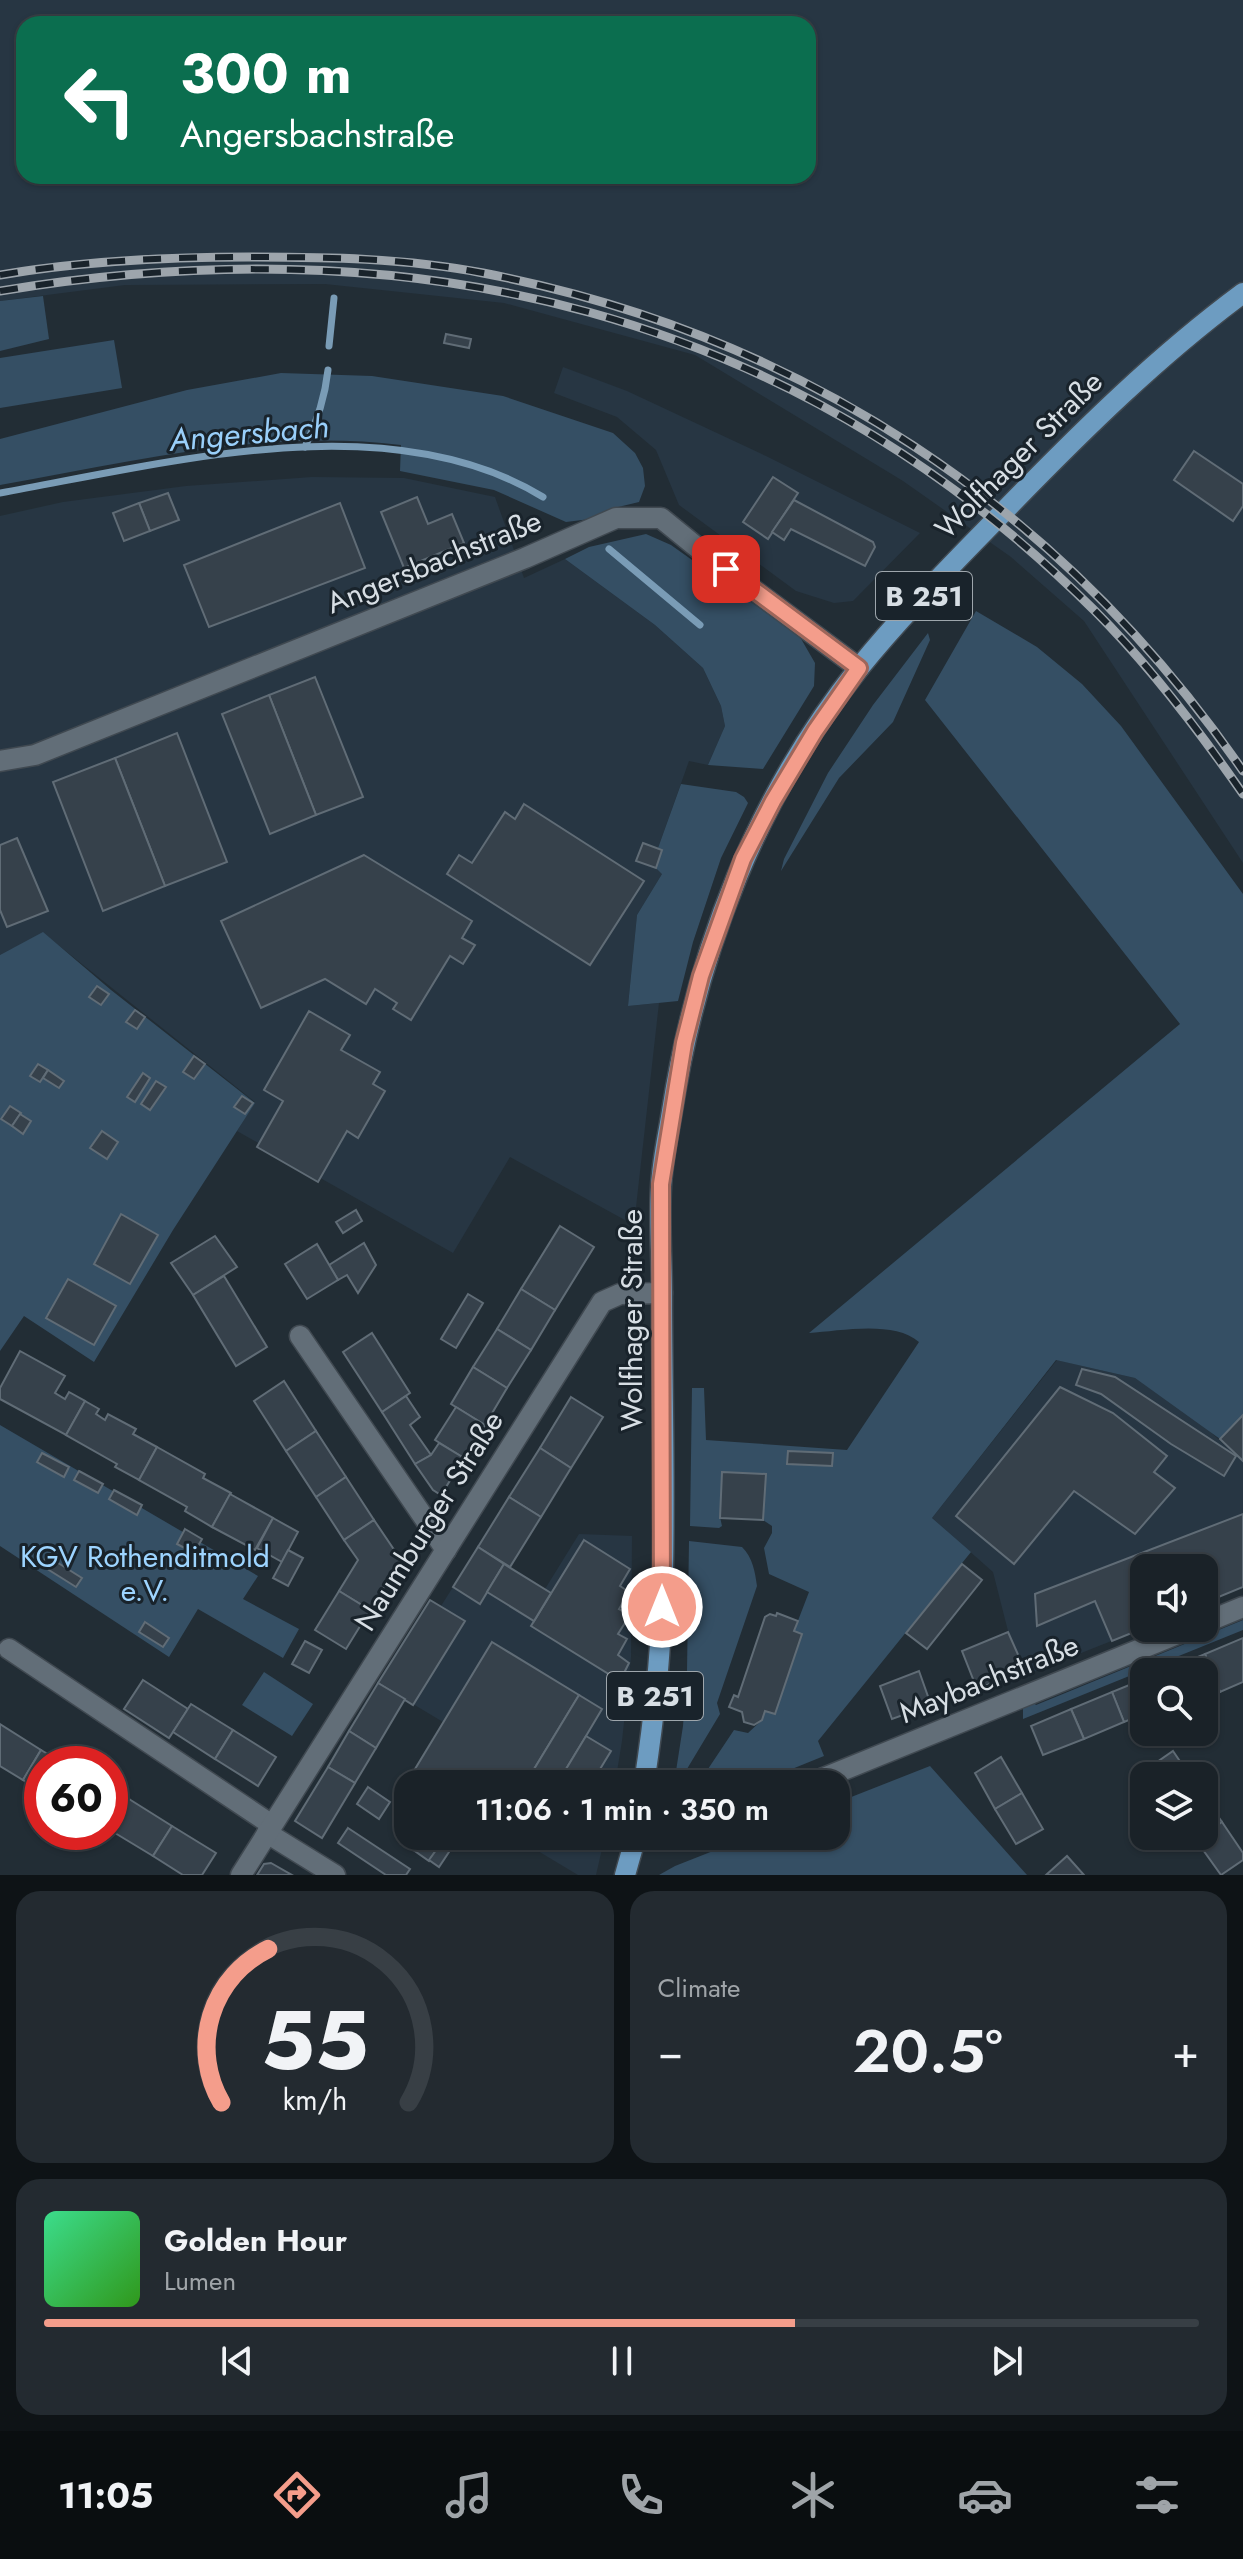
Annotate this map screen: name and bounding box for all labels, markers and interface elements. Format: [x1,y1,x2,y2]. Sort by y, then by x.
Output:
text: 300 m [180,33,352,114]
icon: left [48,48,152,152]
text: Angersbachstraße [180,108,454,160]
street label: Wolfhager Straße [925,361,1112,548]
water label: Angersbach [166,403,331,463]
street label: Angersbachstraße [320,499,548,624]
pin [692,535,760,603]
icon: arrive [704,547,748,591]
road number: B 251 [876,572,972,620]
street label: Wolfhager Straße [610,1209,653,1431]
street label: Naumburger Straße [344,1402,514,1639]
park label: KGV Rothenditmold e.V. [20,1535,270,1612]
map controls [1130,1554,1218,1850]
button: sound [1130,1554,1218,1642]
position arrow [620,1565,704,1649]
street label: Maybachstraße [893,1623,1085,1734]
button: search [1130,1658,1218,1746]
road number: B 251 [607,1672,703,1720]
speed limit sign: 60 [24,1746,128,1850]
button: layers [1130,1762,1218,1850]
text: 11:06 · 1 min · 350 m [475,1788,769,1831]
text: Climate [658,1969,740,2007]
text: 55 [261,1980,368,2100]
text: 20.5° [853,2008,1003,2095]
text: − [658,2020,683,2084]
text: + [1172,2020,1199,2084]
text: km/h [282,2079,347,2121]
text: Golden Hour [164,2219,347,2262]
text: Lumen [164,2262,236,2300]
icon: previous [215,2339,259,2383]
icon: pause [600,2339,644,2383]
icon: next [985,2339,1029,2383]
icon: directions [269,2467,325,2523]
icon: music [441,2467,497,2523]
icon: phone [613,2467,669,2523]
icon: climate [785,2467,841,2523]
icon: car [957,2467,1013,2523]
icon: filters [1129,2467,1185,2523]
text: 11:05 [58,2469,153,2521]

